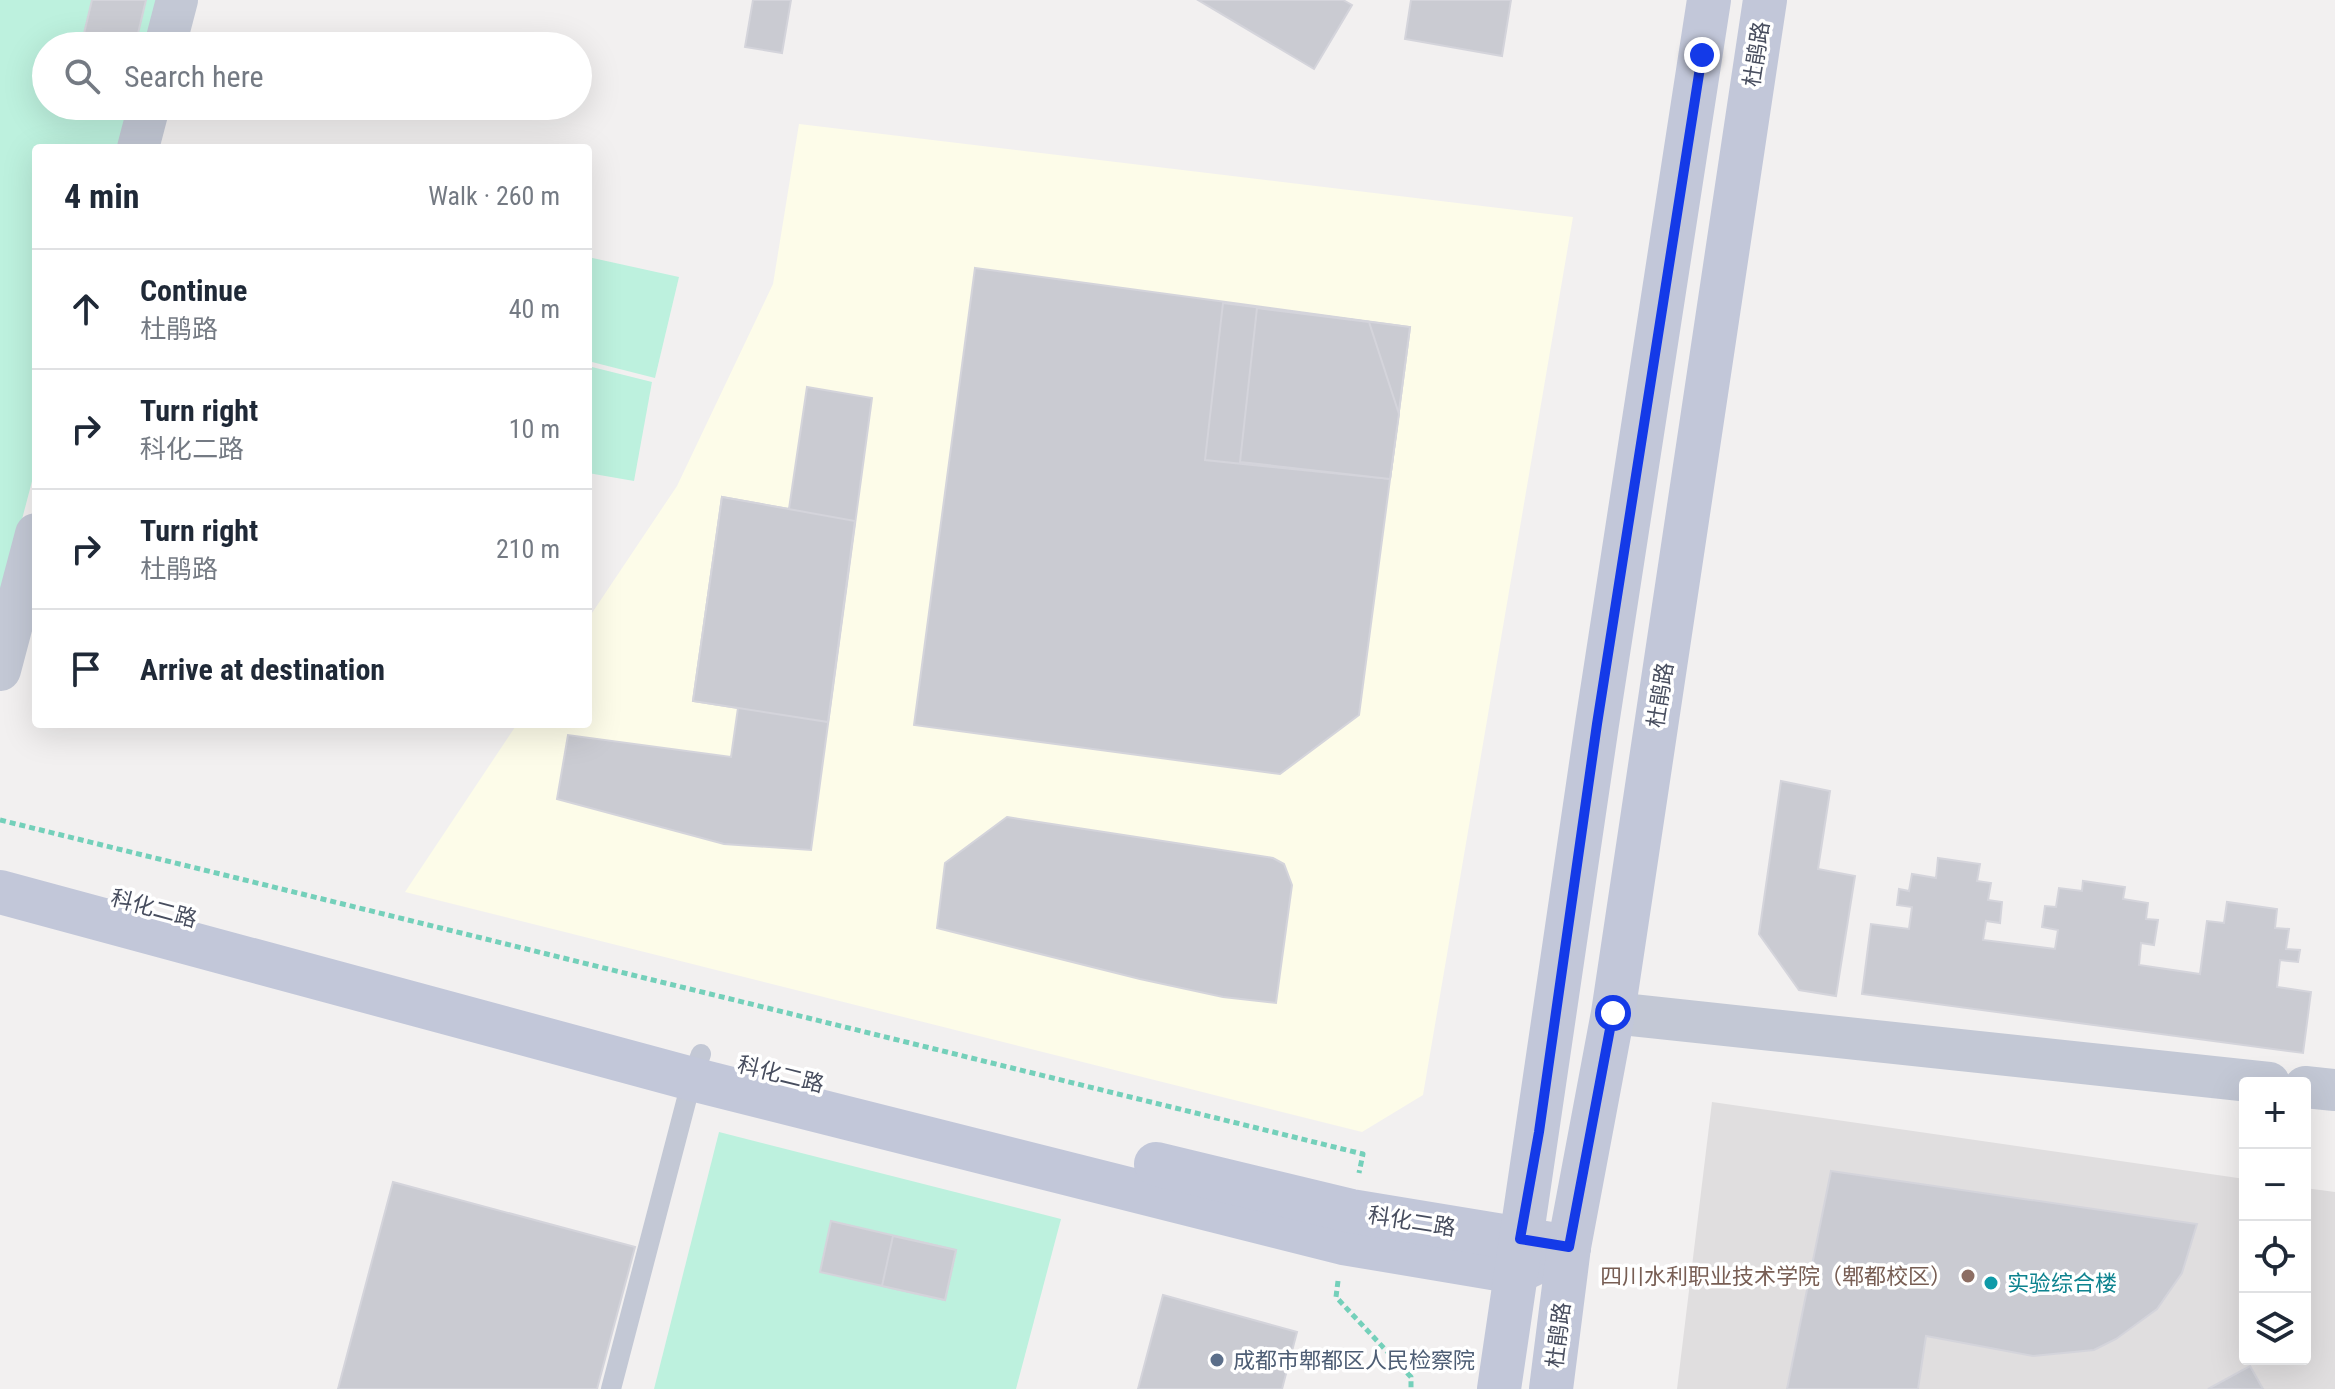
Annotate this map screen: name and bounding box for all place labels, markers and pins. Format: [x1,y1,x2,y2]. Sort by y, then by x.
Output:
place label: 四川水利职业技术学院（郫都校区） [1600,1264,1952,1289]
marker: 四川水利职业技术学院（郫都校区） [1959,1267,1977,1285]
place label: 实验综合楼 [2007,1271,2117,1296]
marker: 实验综合楼 [1982,1274,2000,1292]
place label: 成都市郫都区人民检察院 [1233,1348,1475,1373]
marker: 成都市郫都区人民检察院 [1208,1351,1226,1369]

